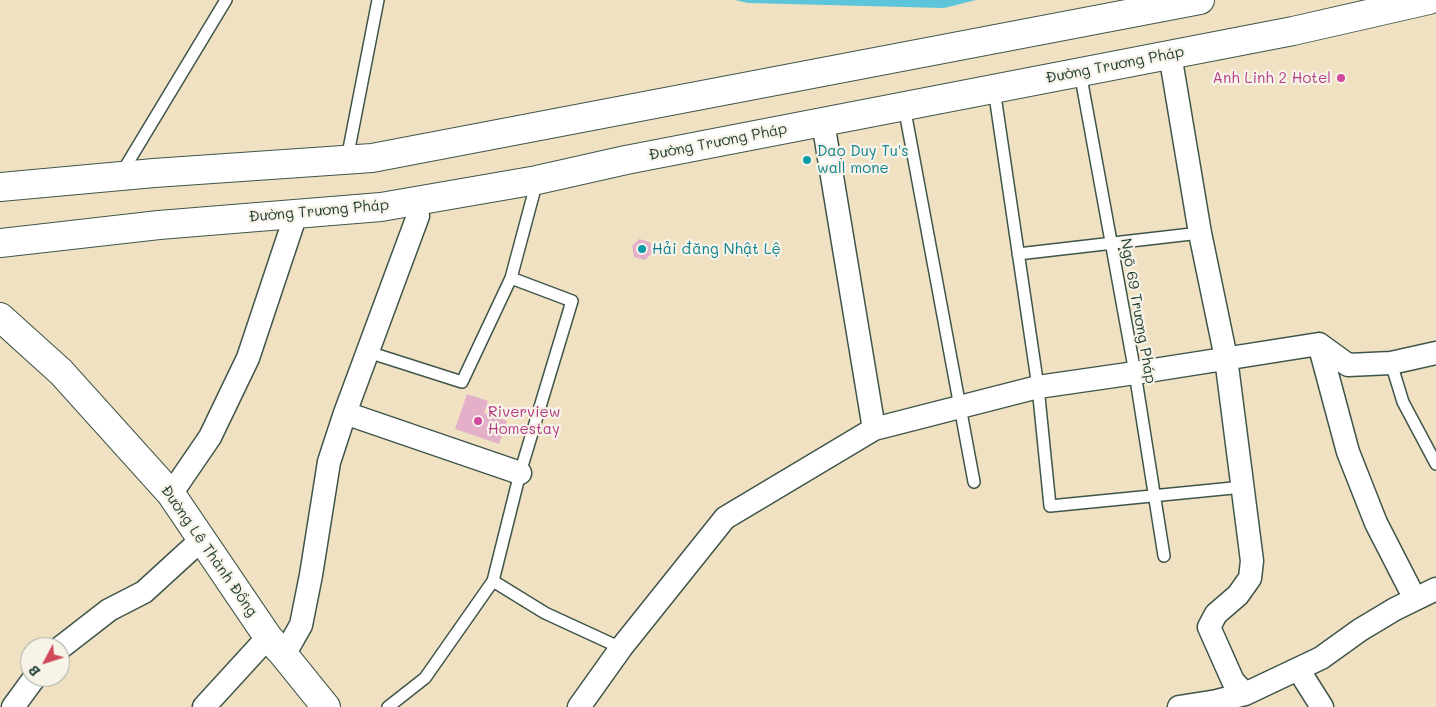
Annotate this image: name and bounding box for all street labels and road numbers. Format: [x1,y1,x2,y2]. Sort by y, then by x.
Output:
street label: Đường Trương Pháp [1044,43,1186,87]
street label: Đường Trương Pháp [647,120,789,164]
street label: Đường Trương Pháp [248,196,390,226]
street label: Ngõ 69 Trương Pháp [1116,237,1160,385]
street label: Đường Lê Thành Đồng [157,482,261,620]

